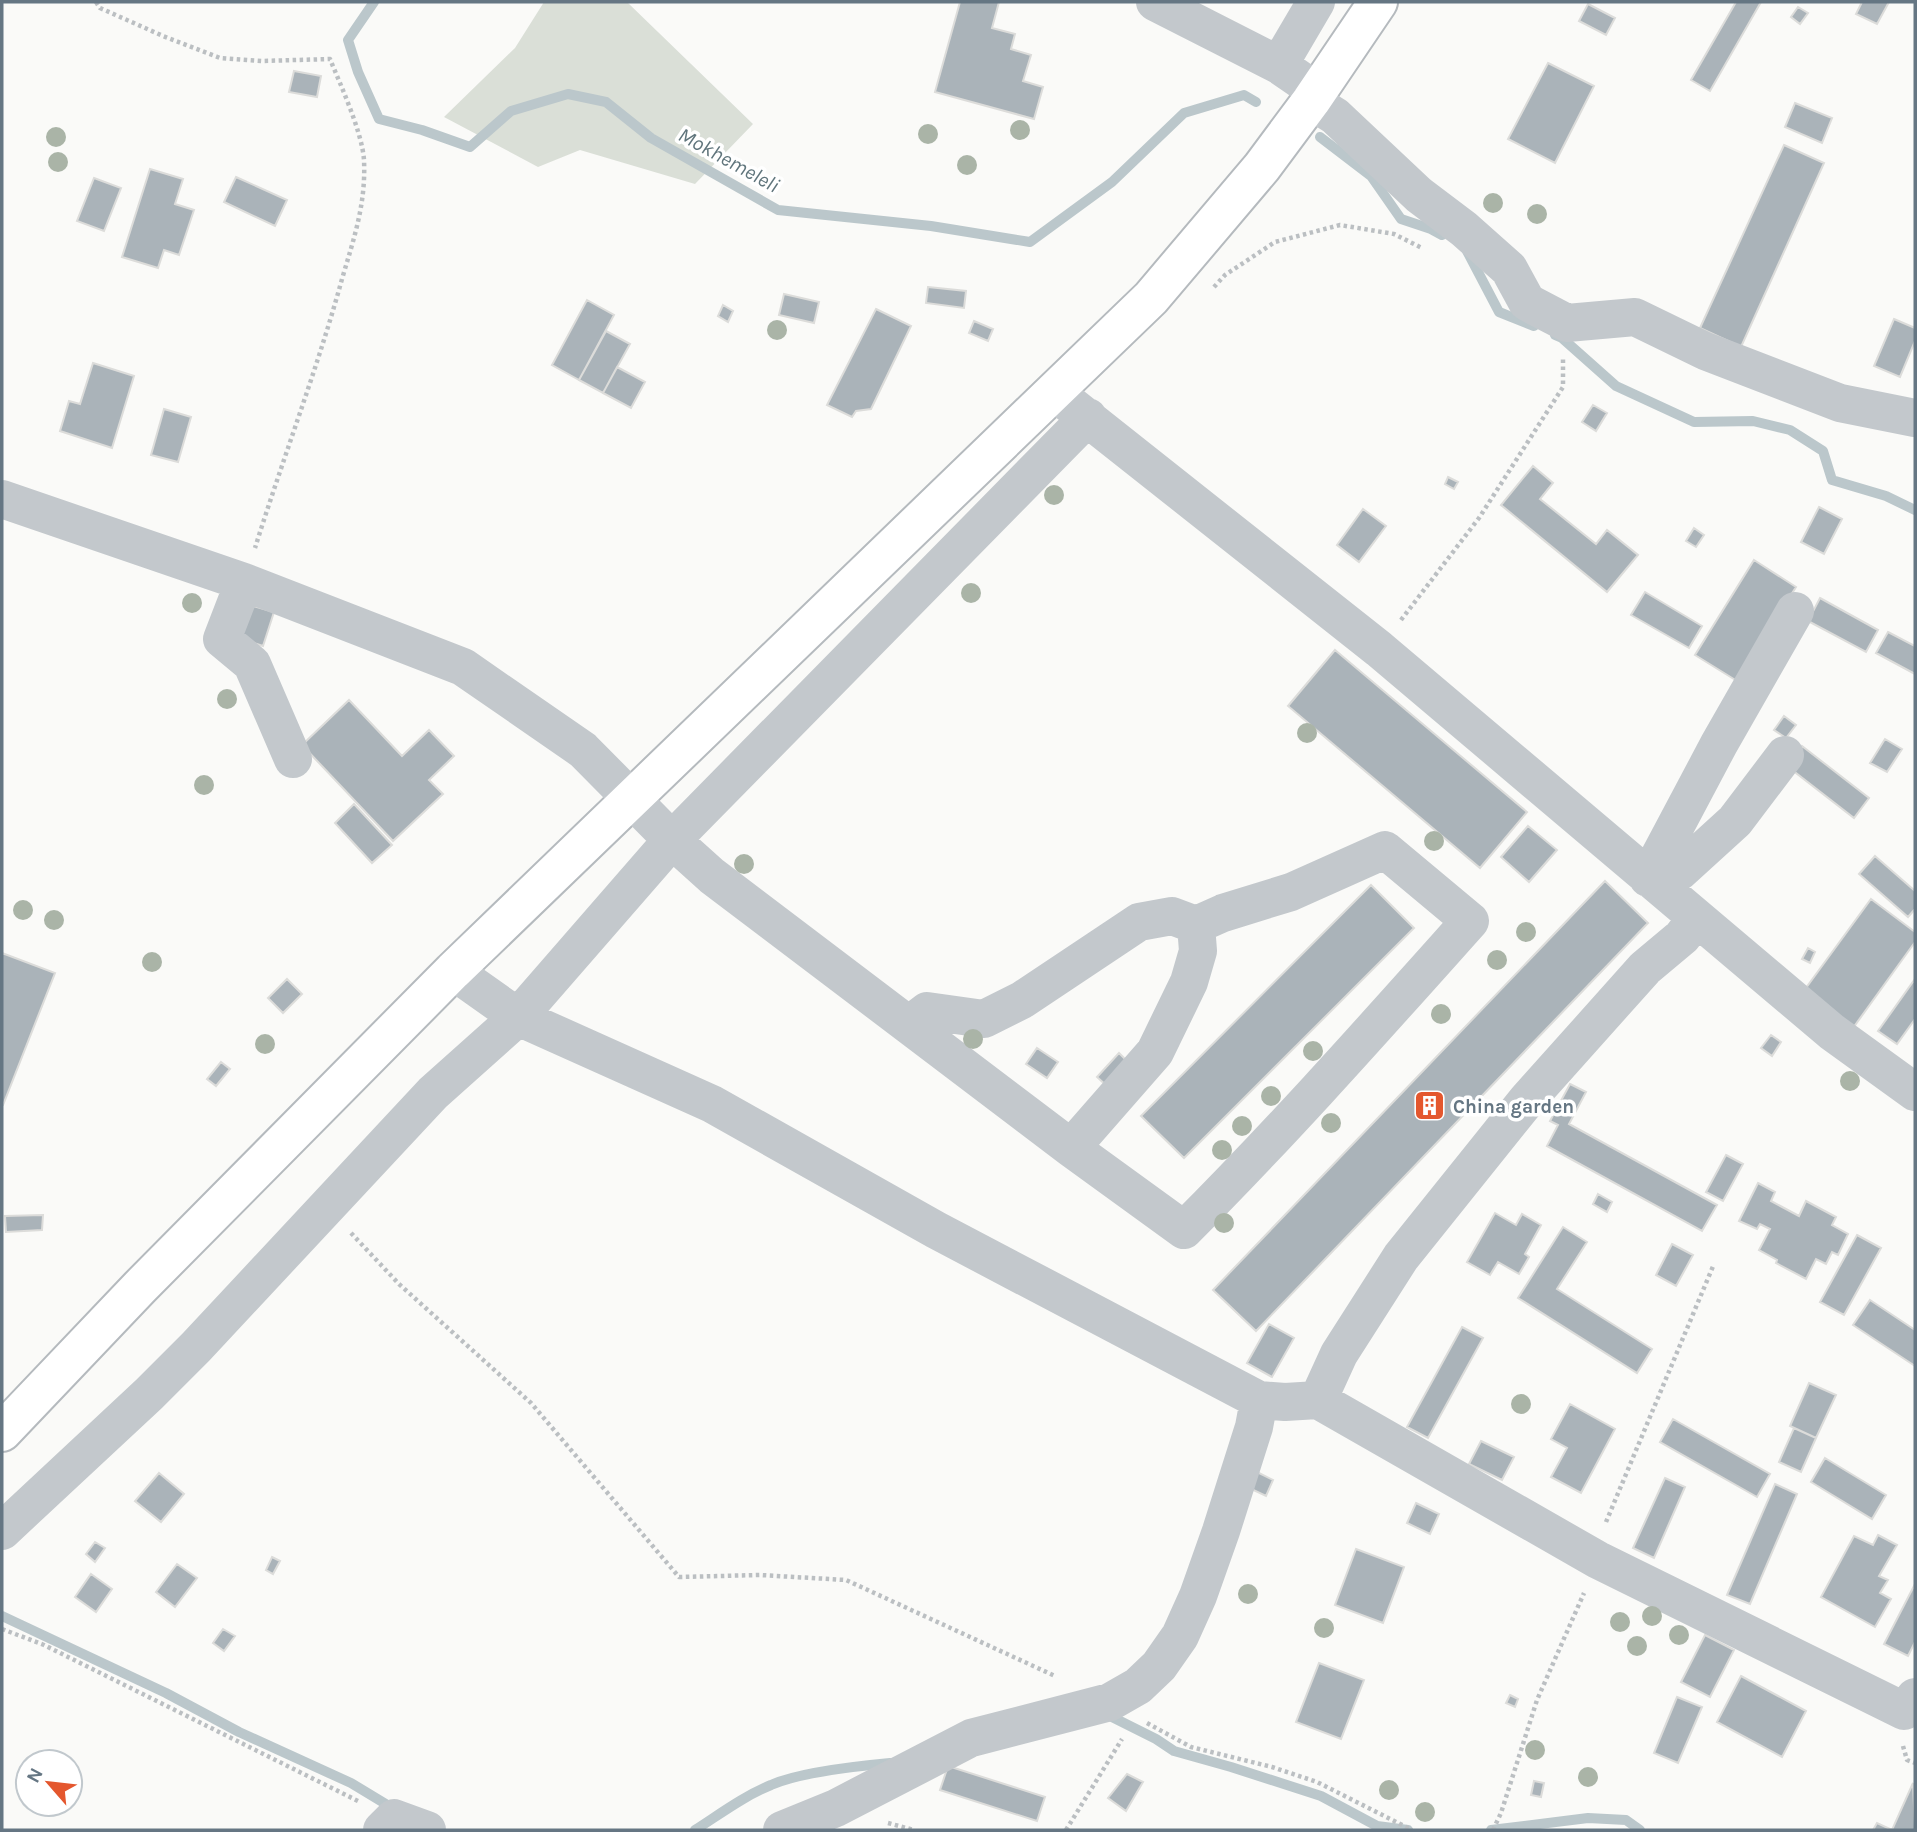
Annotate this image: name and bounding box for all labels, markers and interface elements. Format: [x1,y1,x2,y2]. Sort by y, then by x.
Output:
water label: Mokhemeleli [674,122,784,198]
building icon: China garden [1413,1089,1447,1123]
place label: China garden [1453,1096,1574,1118]
north arrow [14,1748,84,1818]
text: N [22,1764,48,1787]

